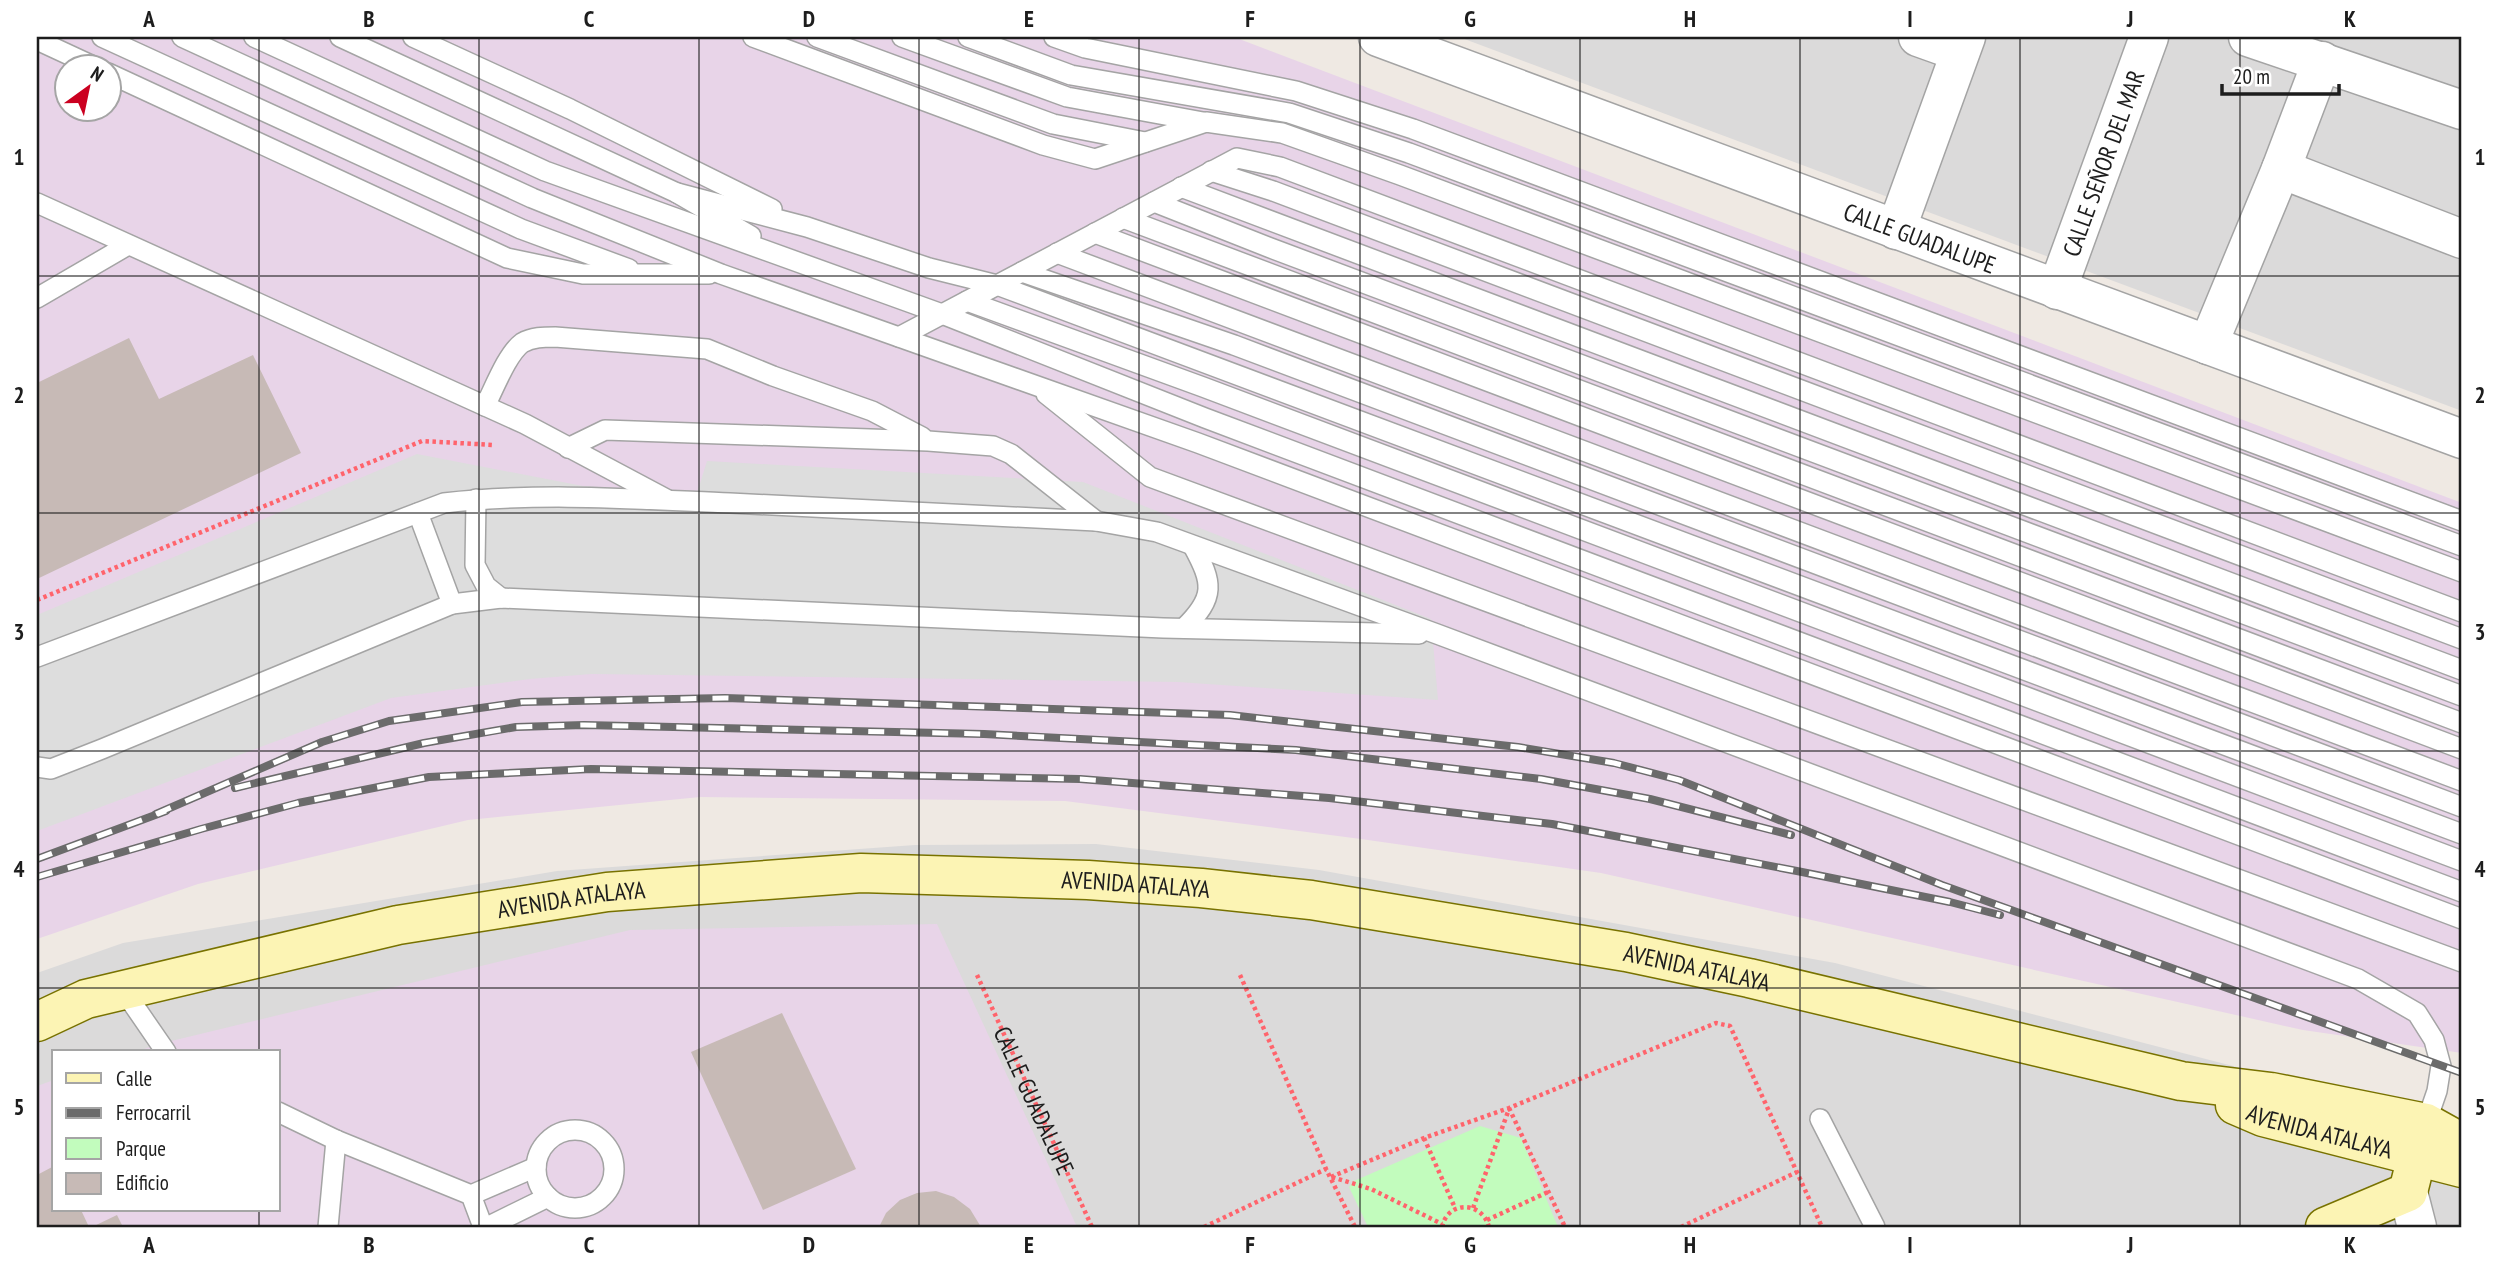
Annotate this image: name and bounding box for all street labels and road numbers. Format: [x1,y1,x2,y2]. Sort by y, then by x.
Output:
street label: CALLE SEÑOR DEL MAR [2055,66,2151,260]
street label: CALLE GUADALUPE [1840,196,2000,280]
street label: AVENIDA ATALAYA [1061,864,1212,904]
street label: AVENIDA ATALAYA [495,874,647,925]
street label: AVENIDA ATALAYA [1621,936,1774,998]
street label: CALLE GUADALUPE [987,1021,1082,1180]
street label: AVENIDA ATALAYA [2242,1096,2396,1165]

